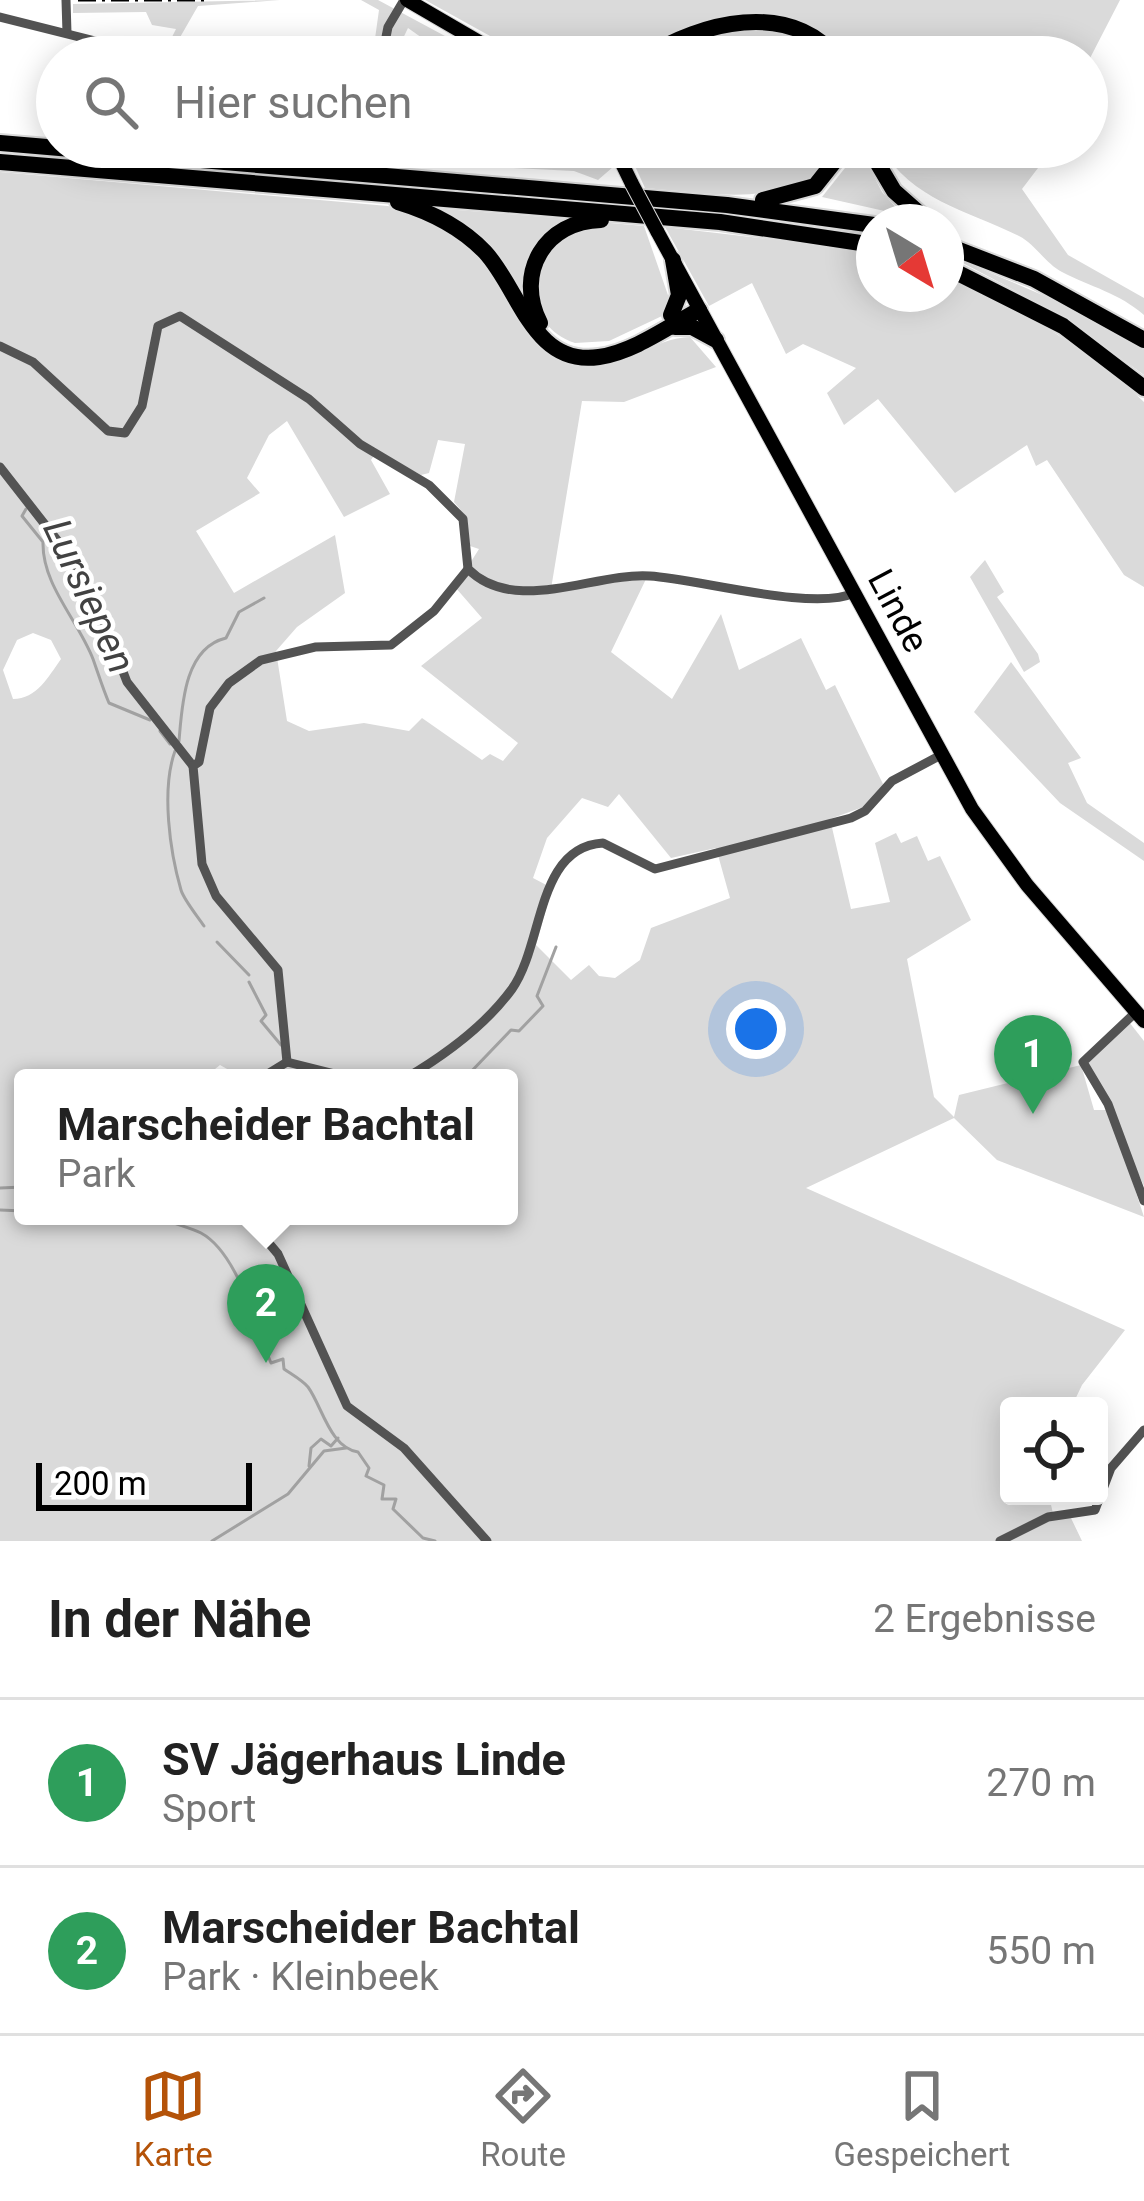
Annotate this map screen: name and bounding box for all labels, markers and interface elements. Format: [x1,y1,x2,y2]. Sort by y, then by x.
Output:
search box [36,36,1108,168]
icon: search [78,69,144,135]
text: Hier suchen [174,76,412,129]
north arrow [856,204,964,312]
water label: Lursiepen [33,512,145,680]
street label: Linde [859,563,937,659]
your location [726,999,786,1059]
pin: 1 [994,1015,1072,1114]
popup [14,1069,518,1225]
text: Marscheider Bachtal [57,1098,475,1151]
text: Park [57,1151,136,1197]
pin: 2 [227,1264,305,1363]
map controls [1000,1397,1108,1505]
button: locate [1000,1397,1108,1505]
scale bar [36,1457,252,1510]
text: 200 m [54,1464,147,1503]
text: In der Nähe [48,1590,311,1649]
text: 2 Ergebnisse [873,1596,1096,1642]
text: SV Jägerhaus Linde [162,1733,566,1786]
text: 1 [76,1760,98,1806]
text: 270 m [986,1760,1096,1806]
text: Sport [162,1786,256,1832]
text: Marscheider Bachtal [162,1901,580,1954]
text: 2 [76,1928,98,1974]
text: 550 m [986,1928,1096,1974]
text: Park · Kleinbeek [162,1954,439,2000]
tab: Karte [134,2063,213,2174]
tab: Route [480,2063,566,2174]
tab: Gespeichert [833,2063,1010,2174]

